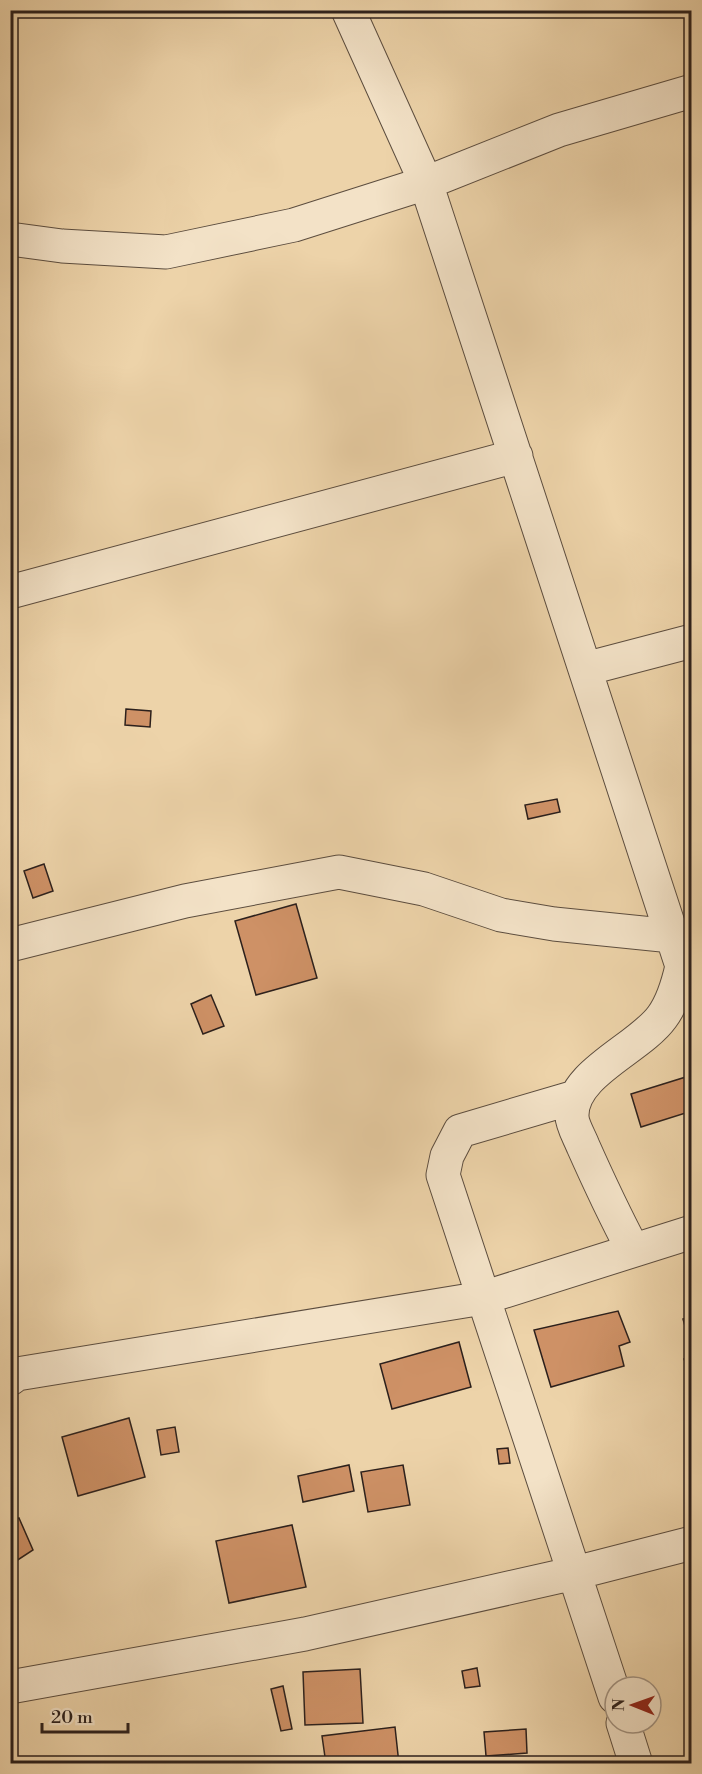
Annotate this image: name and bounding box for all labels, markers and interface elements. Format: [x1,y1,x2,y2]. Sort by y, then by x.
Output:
north arrow [603,1675,663,1735]
scale bar [42,1696,128,1734]
text: N [609,1698,629,1711]
text: 20 m [51,1706,93,1729]

